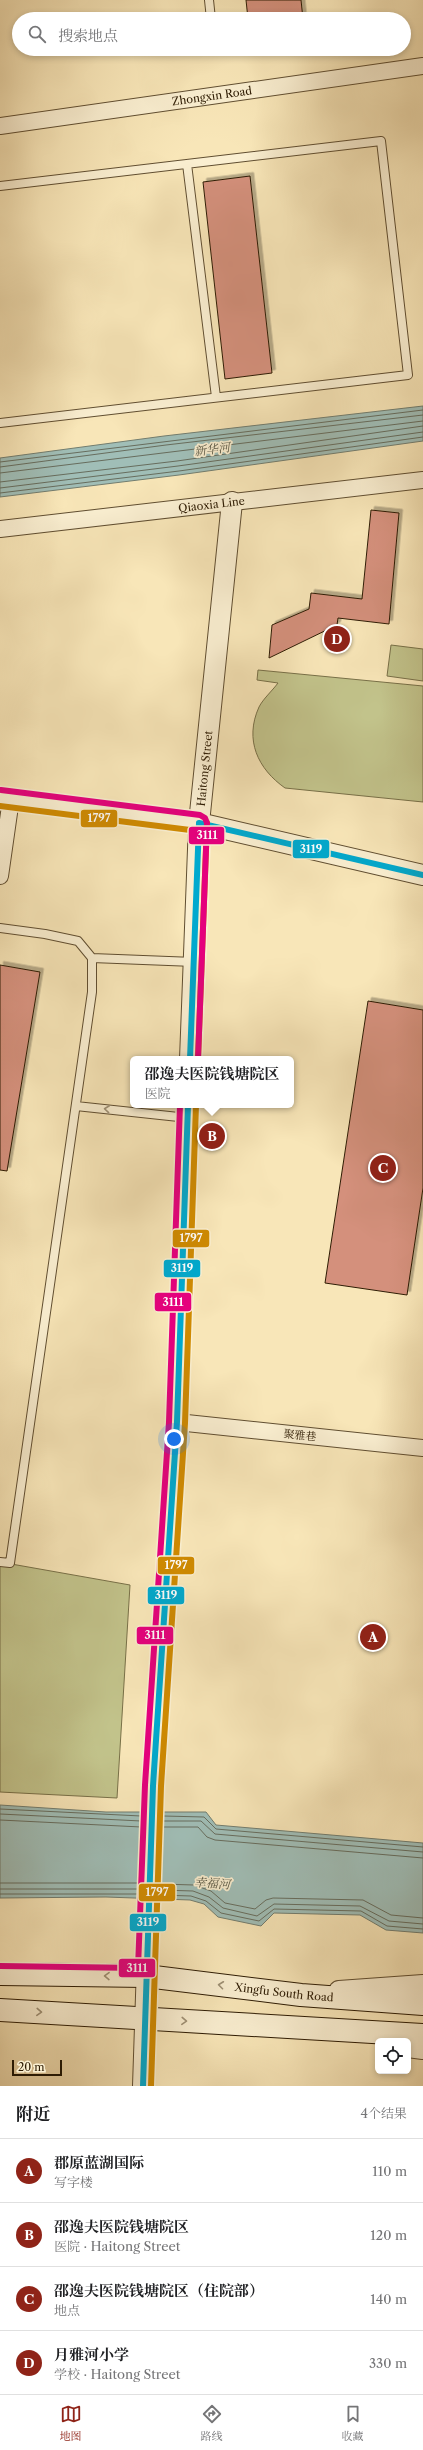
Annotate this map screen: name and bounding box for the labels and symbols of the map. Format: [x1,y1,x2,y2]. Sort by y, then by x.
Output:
street label: Zhongxin Road [171,83,253,109]
water label: 新华河 [193,439,233,459]
street label: Qiaoxia Line [178,494,246,515]
pin: D [324,624,350,654]
street label: Haitong Street [194,730,215,807]
line badge: 1797 [80,809,118,828]
text: 1797 [88,811,111,825]
line badge: 3111 [188,826,225,845]
text: 3111 [196,828,218,842]
line badge: 3119 [292,839,330,859]
text: 3119 [300,842,323,856]
one-way arrow [104,1105,110,1114]
pin: B [199,1121,225,1151]
pin: C [370,1153,396,1183]
line badge: 1797 [172,1229,210,1248]
text: 1797 [180,1231,203,1245]
line badge: 3119 [163,1259,201,1278]
text: 3119 [171,1261,194,1275]
line badge: 3111 [154,1292,192,1312]
text: 3111 [162,1295,184,1309]
street label: 聚雅巷 [283,1426,317,1444]
your location [164,1429,184,1449]
line badge: 1797 [157,1556,195,1575]
text: 1797 [165,1558,188,1572]
line badge: 3119 [147,1586,185,1605]
text: 3119 [155,1588,178,1602]
pin: A [360,1622,386,1652]
line badge: 3111 [136,1626,174,1645]
text: 3111 [144,1628,166,1642]
water label: 幸福河 [194,1874,232,1892]
line badge: 1797 [138,1883,176,1902]
text: 1797 [146,1885,169,1899]
line badge: 3119 [129,1913,167,1932]
text: 3119 [137,1915,160,1929]
line badge: 3111 [118,1958,156,1978]
text: 3111 [126,1961,148,1975]
one-way arrow [104,1972,110,1980]
street label: Xingfu South Road [233,1980,334,2004]
one-way arrow [218,1981,224,1990]
one-way arrow [36,2008,42,2017]
one-way arrow [181,2016,187,2025]
scale bar [12,2058,62,2077]

